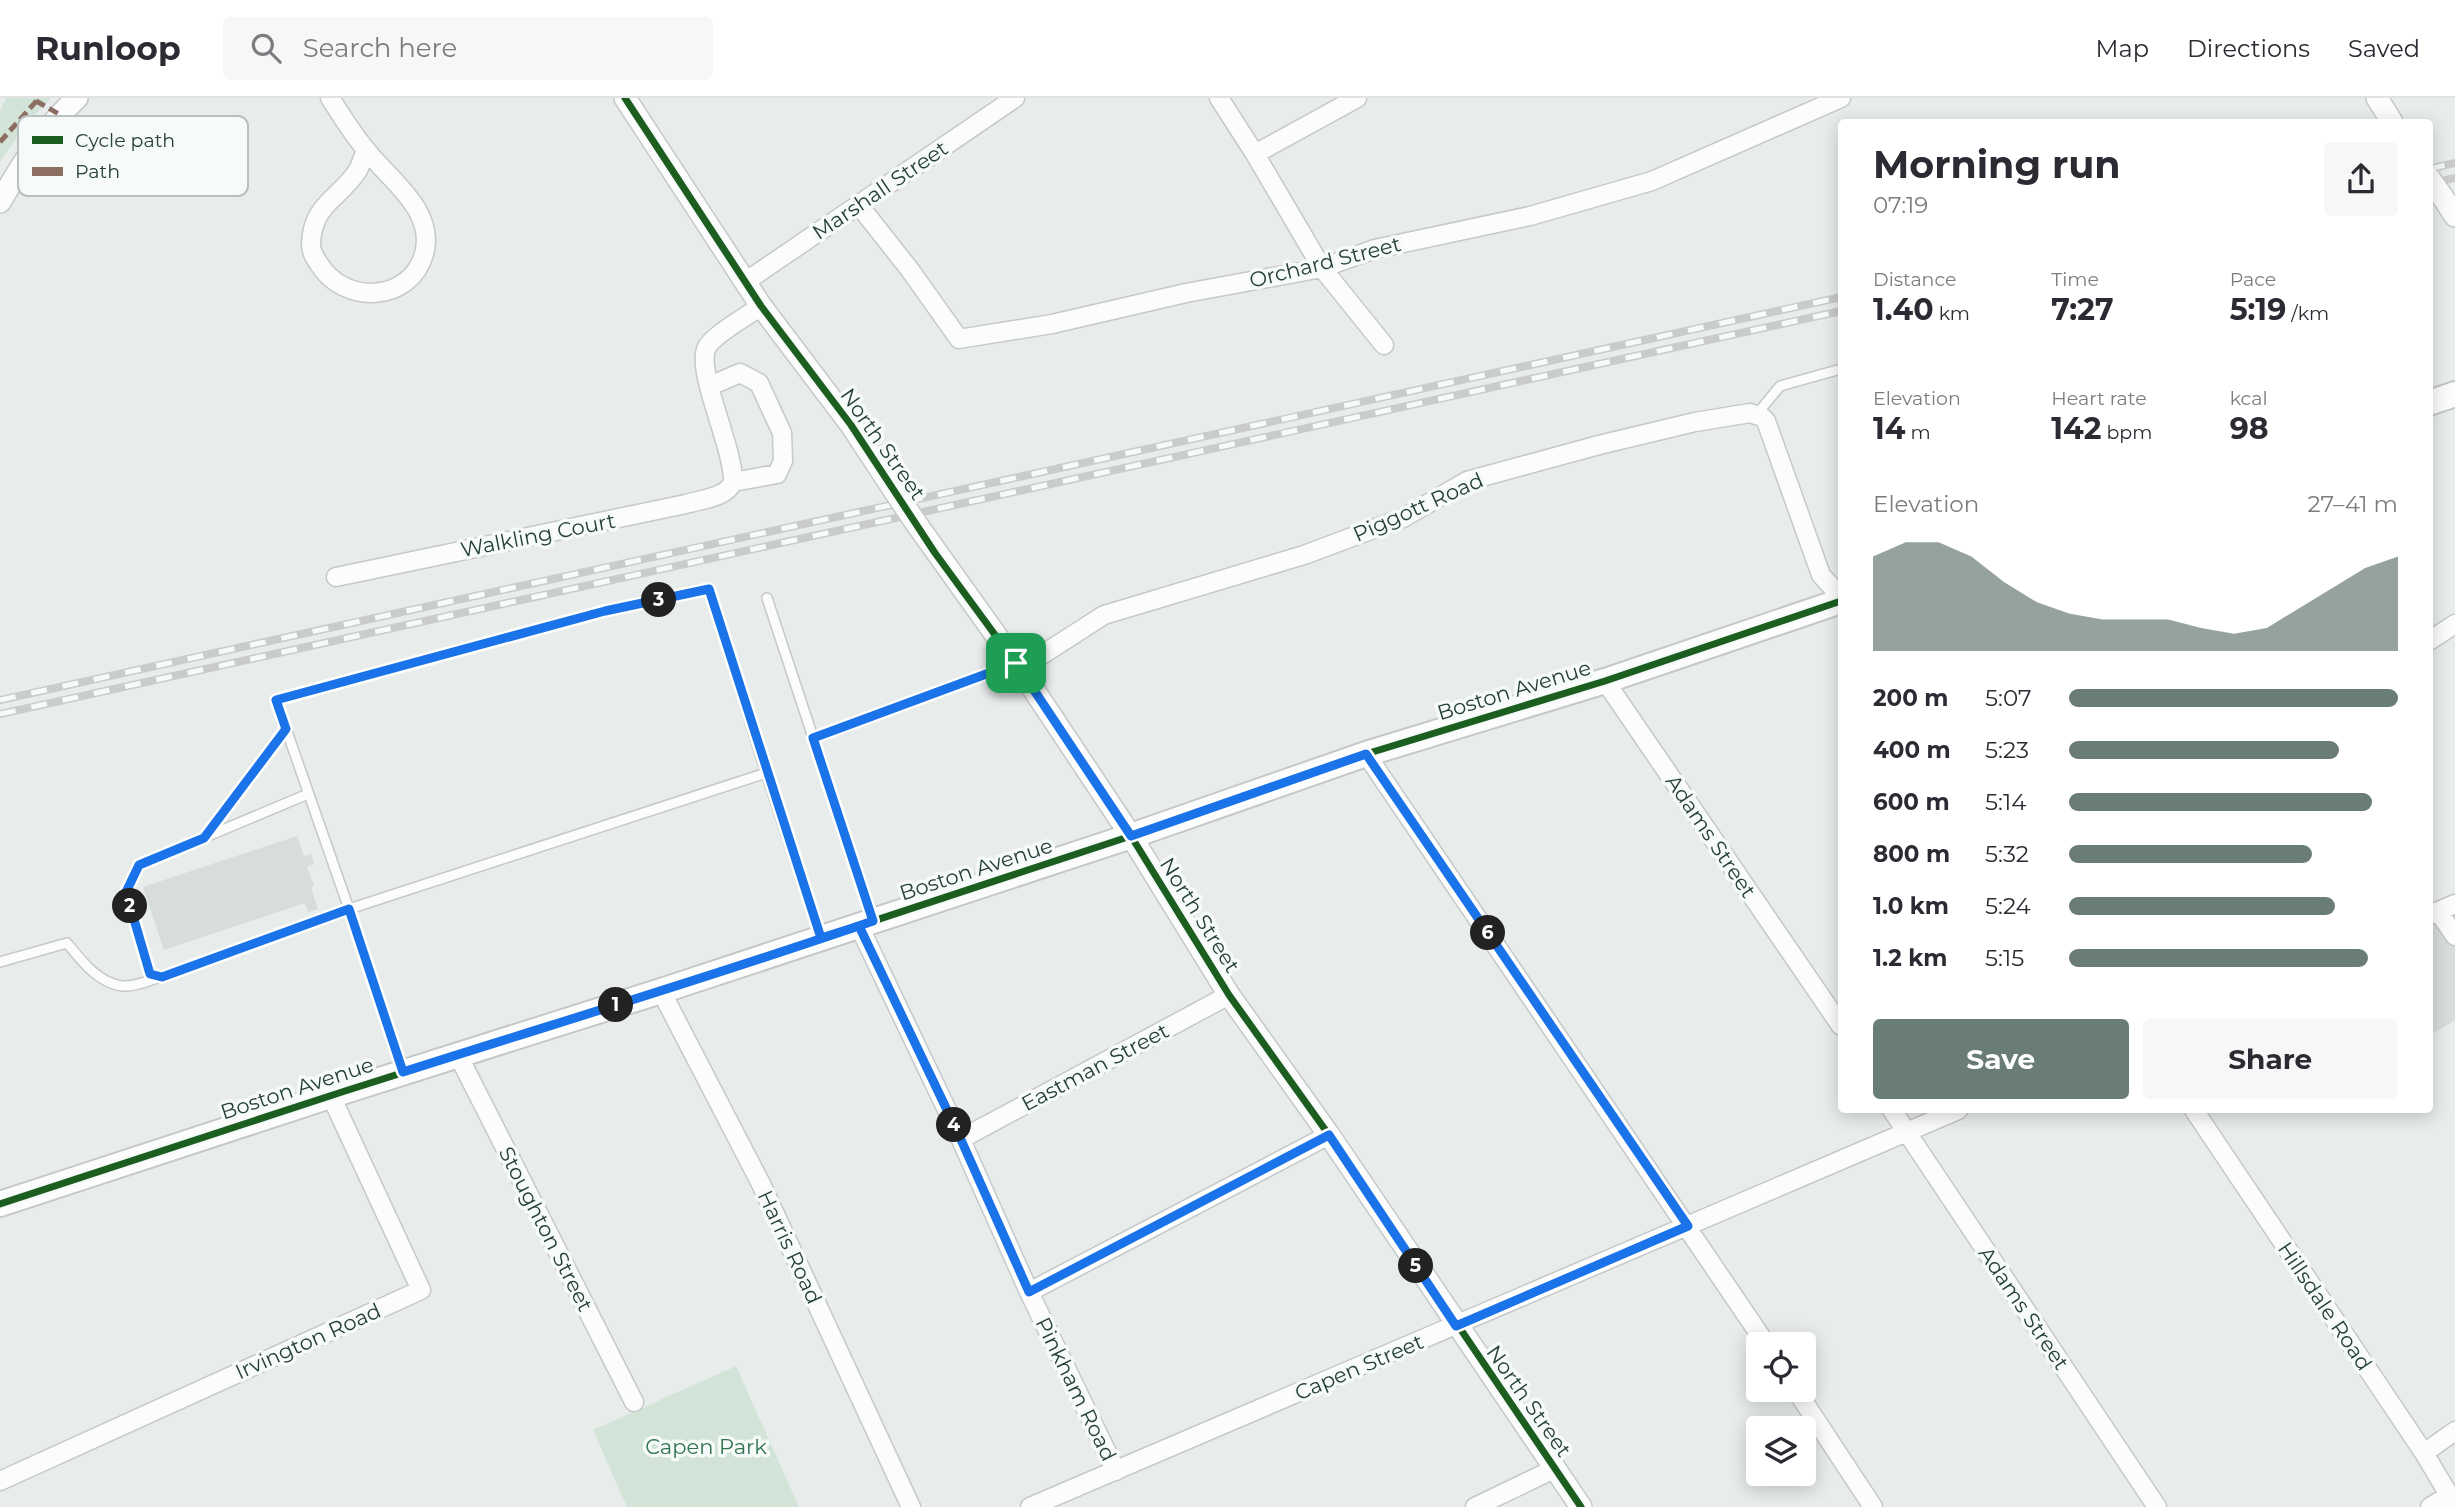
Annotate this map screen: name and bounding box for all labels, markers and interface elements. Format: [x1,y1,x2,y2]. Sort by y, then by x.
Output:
search box [223,17,713,80]
text: Runloop [35,28,181,68]
icon: search [247,29,285,67]
text: Search here [303,32,457,64]
text: Map [2096,34,2149,63]
text: Directions [2187,34,2310,63]
text: Saved [2348,34,2420,63]
legend [18,116,248,196]
text: Cycle path [75,129,175,152]
street label: Marshall Street [808,135,952,245]
text: Morning run [1873,141,2121,188]
button: share [2324,142,2398,216]
text: Path [75,160,120,183]
text: 07:19 [1873,191,1928,219]
street label: Orchard Street [1247,231,1403,293]
text: Distance [1873,268,1956,291]
text: Time [2051,268,2099,291]
text: Pace [2230,268,2276,291]
text: 1.40 [1873,291,1934,328]
text: 7:27 [2051,291,2114,328]
text: 5:19 [2230,291,2286,328]
text: km [1934,302,1970,325]
text: /km [2286,302,2329,325]
street label: North Street [835,383,931,505]
text: Elevation [1873,387,1961,410]
text: Heart rate [2051,387,2147,410]
text: kcal [2230,387,2268,410]
text: 14 [1873,410,1905,447]
text: 142 [2051,410,2101,447]
text: 98 [2230,410,2269,447]
text: m [1905,421,1931,444]
text: bpm [2101,421,2152,444]
street label: Piggott Road [1349,467,1487,547]
text: Elevation [1873,490,1979,518]
text: 27–41 m [2308,490,2398,518]
street label: Walkling Court [459,508,617,562]
pin: 3 [642,582,676,618]
text: 3 [653,588,664,611]
pin [986,633,1046,693]
icon: arrive [997,644,1035,682]
street label: Boston Avenue [1434,655,1594,725]
text: 200 m [1873,684,1948,712]
text: 5:07 [1985,684,2032,712]
text: 400 m [1873,736,1951,764]
text: 5:23 [1985,736,2029,764]
street label: Adams Street [1661,770,1761,902]
text: 600 m [1873,788,1950,816]
text: 5:14 [1985,788,2026,816]
street label: Boston Avenue [896,832,1056,906]
text: 800 m [1873,840,1950,868]
text: 5:32 [1985,840,2029,868]
street label: North Street [1155,853,1245,977]
pin: 2 [113,888,148,924]
text: 1.0 km [1873,892,1949,920]
text: 5:24 [1985,892,2031,920]
text: 2 [124,894,135,917]
pin: 6 [1470,916,1506,950]
text: 6 [1481,921,1494,944]
text: 1.2 km [1873,944,1947,972]
text: 5:15 [1985,944,2024,972]
pin: 1 [598,988,634,1023]
text: 1 [612,993,619,1016]
street label: Eastman Street [1017,1018,1173,1116]
button: Save [1873,1019,2129,1099]
button: Share [2143,1019,2398,1099]
street label: Boston Avenue [217,1051,377,1125]
pin: 4 [936,1108,972,1142]
text: 4 [947,1113,960,1136]
street label: Stoughton Street [494,1143,598,1315]
street label: Harris Road [753,1186,827,1308]
street label: Hillsdale Road [2273,1237,2377,1375]
street label: Adams Street [1974,1242,2074,1374]
pin: 5 [1398,1248,1434,1284]
text: 5 [1410,1254,1421,1277]
street label: Irvington Road [231,1298,385,1384]
street label: Pinkham Road [1030,1313,1122,1465]
street label: Capen Street [1291,1329,1427,1405]
map controls [1746,1332,1816,1486]
button: locate [1746,1332,1816,1402]
street label: North Street [1481,1340,1577,1462]
button: layers [1746,1416,1816,1486]
park label: Capen Park [645,1434,767,1459]

